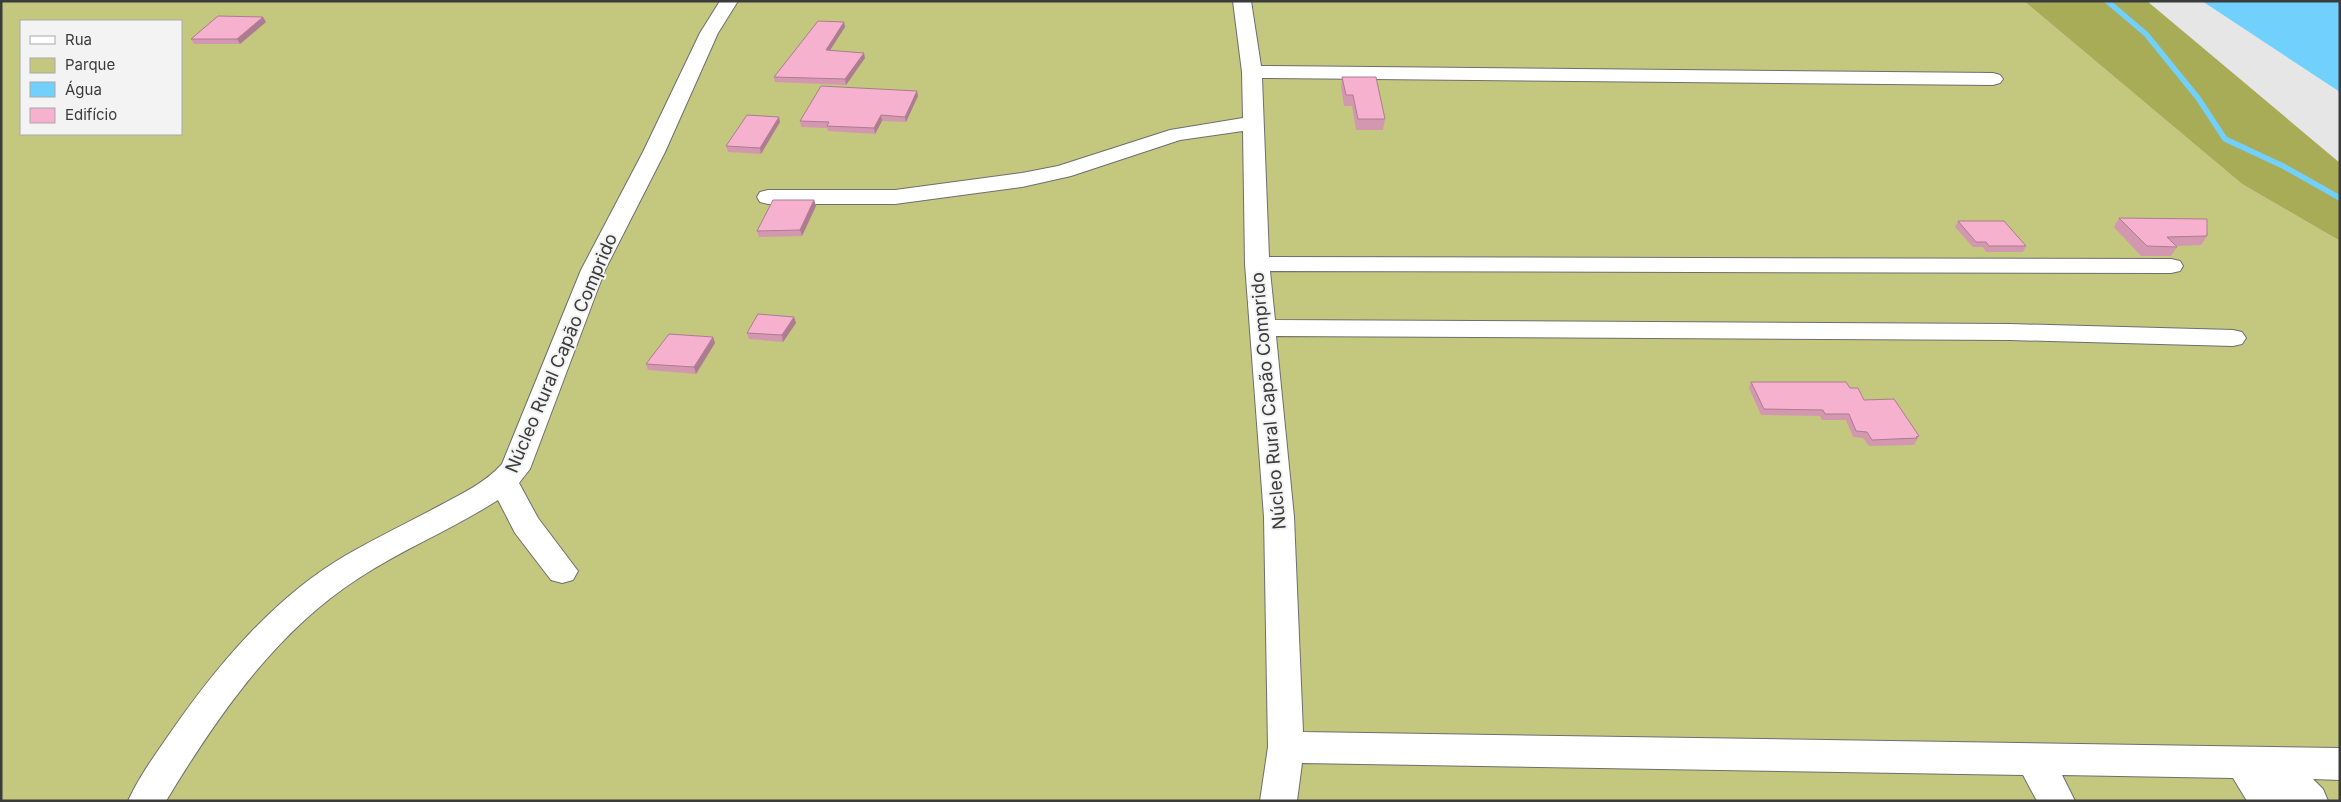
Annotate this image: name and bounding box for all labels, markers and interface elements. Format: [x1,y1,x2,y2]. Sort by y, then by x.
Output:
legend [20,20,182,135]
text: Rua [65,30,92,49]
text: Parque [65,55,115,74]
text: Água [65,80,102,99]
text: Edifício [65,105,117,124]
street label: Núcleo Rural Capão Comprido [501,230,621,476]
street label: Núcleo Rural Capão Comprido [1246,272,1290,530]

